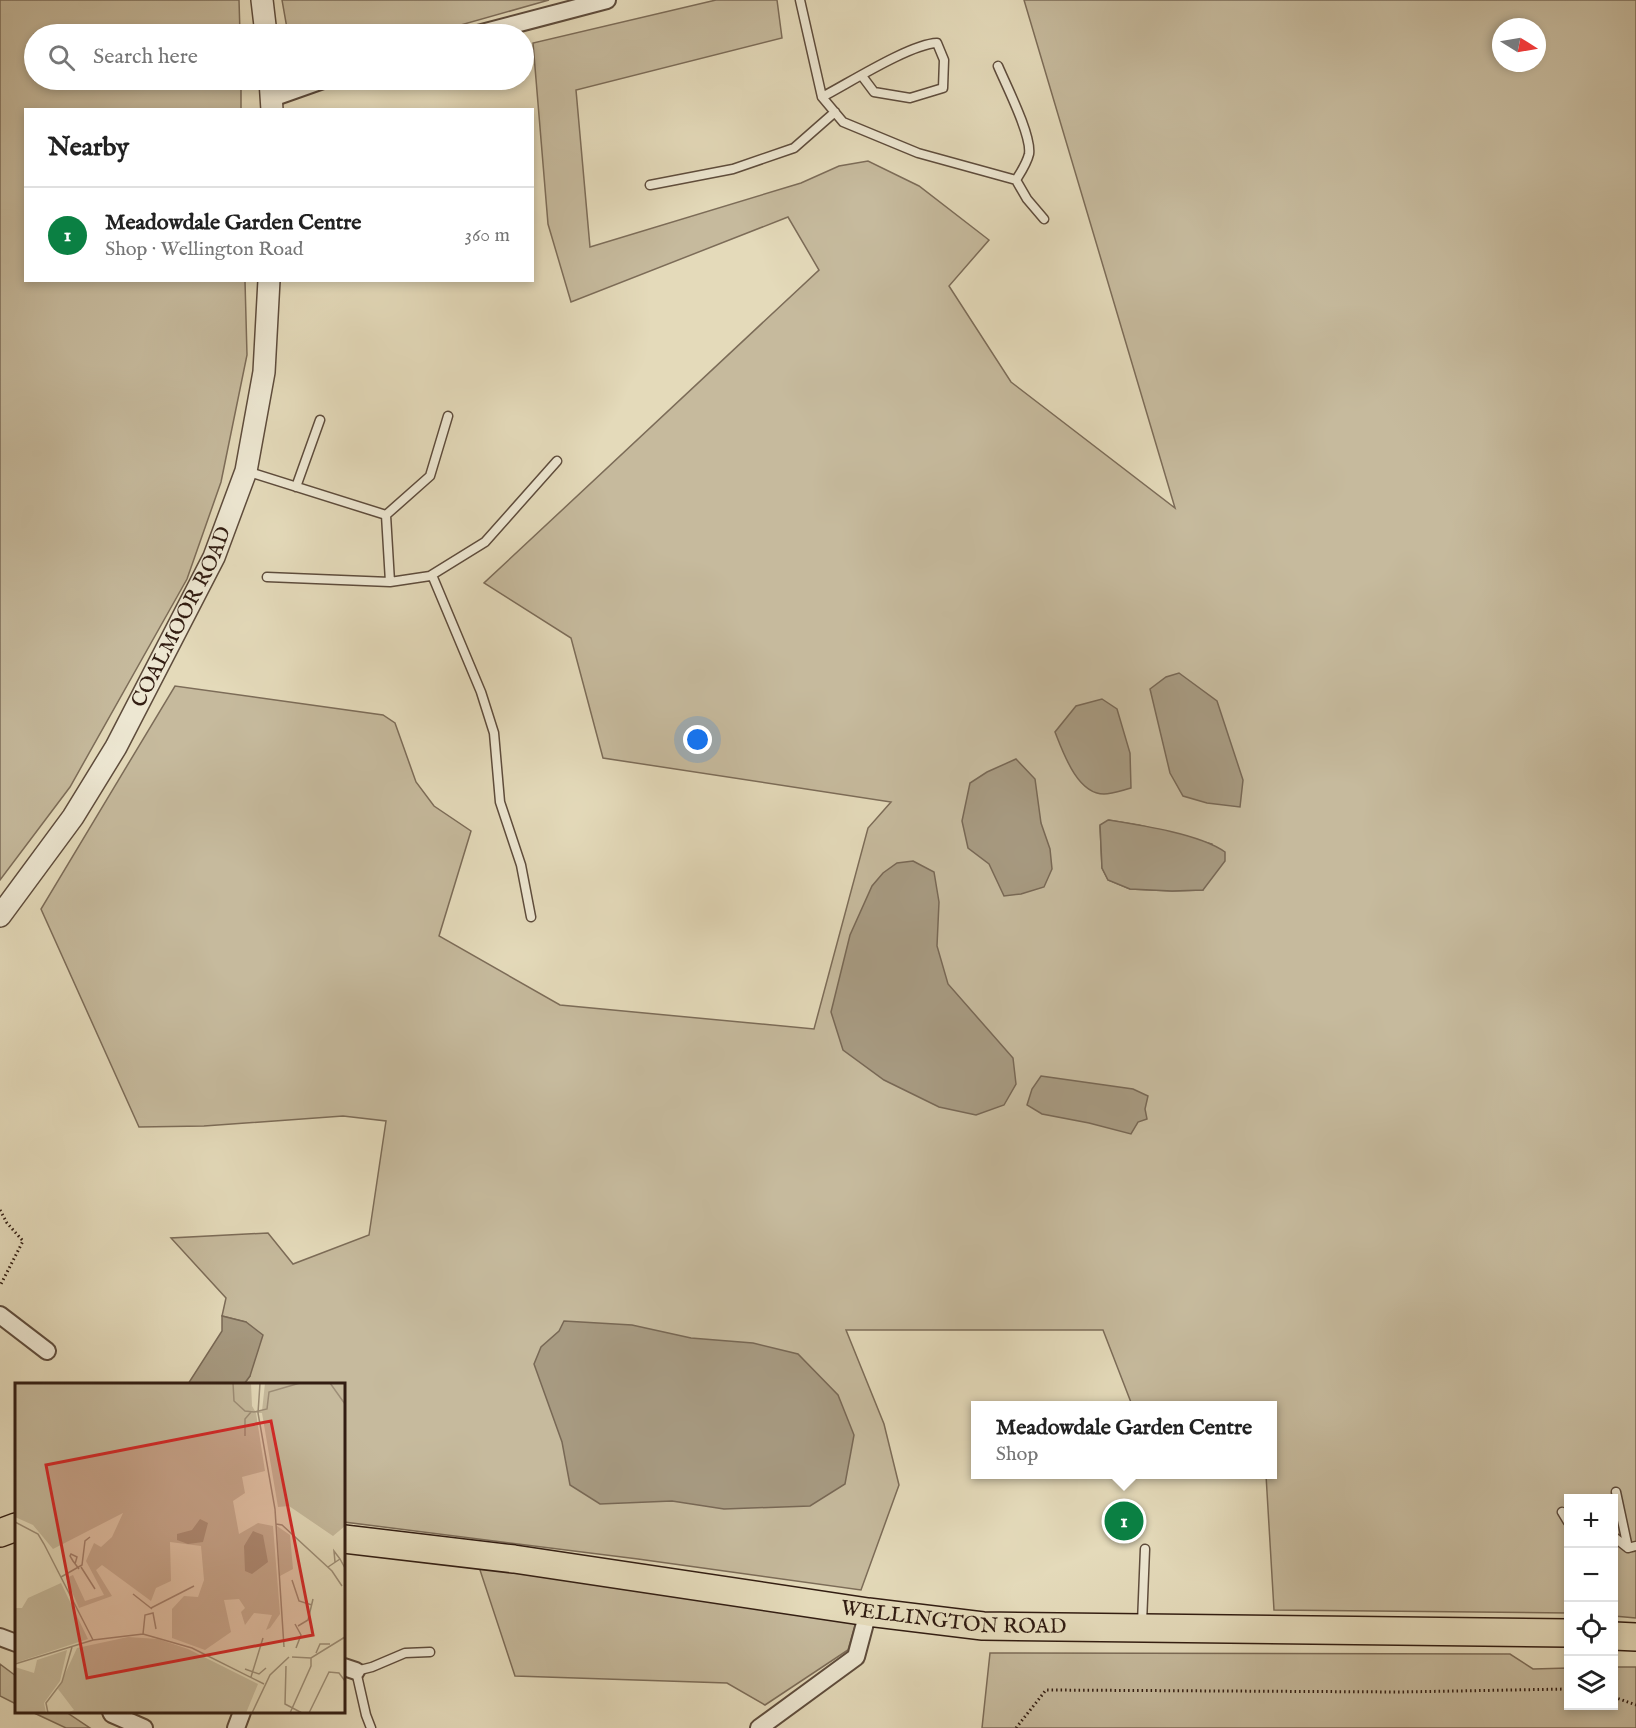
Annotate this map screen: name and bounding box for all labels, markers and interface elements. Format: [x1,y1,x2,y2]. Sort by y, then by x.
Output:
north arrow [1492,18,1546,72]
search box [24,24,534,90]
icon: search [45,41,78,74]
text: Search here [93,43,198,71]
text: Nearby [48,131,129,164]
text: Meadowdale Garden Centre [105,209,361,237]
text: 1 [64,223,71,248]
text: 360 m [464,223,510,248]
text: Shop · Wellington Road [105,237,303,262]
street label: COALMOOR ROAD [125,523,238,712]
your location [683,725,712,754]
inset map [15,1383,345,1713]
popup [971,1401,1277,1479]
text: Meadowdale Garden Centre [996,1414,1252,1442]
text: Shop [996,1442,1038,1467]
map controls [1564,1494,1618,1710]
button: + [1564,1494,1618,1548]
pin: 1 [1104,1498,1144,1544]
button: − [1564,1548,1618,1602]
street label: WELLINGTON ROAD [839,1595,1066,1640]
button: locate [1564,1602,1618,1656]
button: layers [1564,1656,1618,1710]

